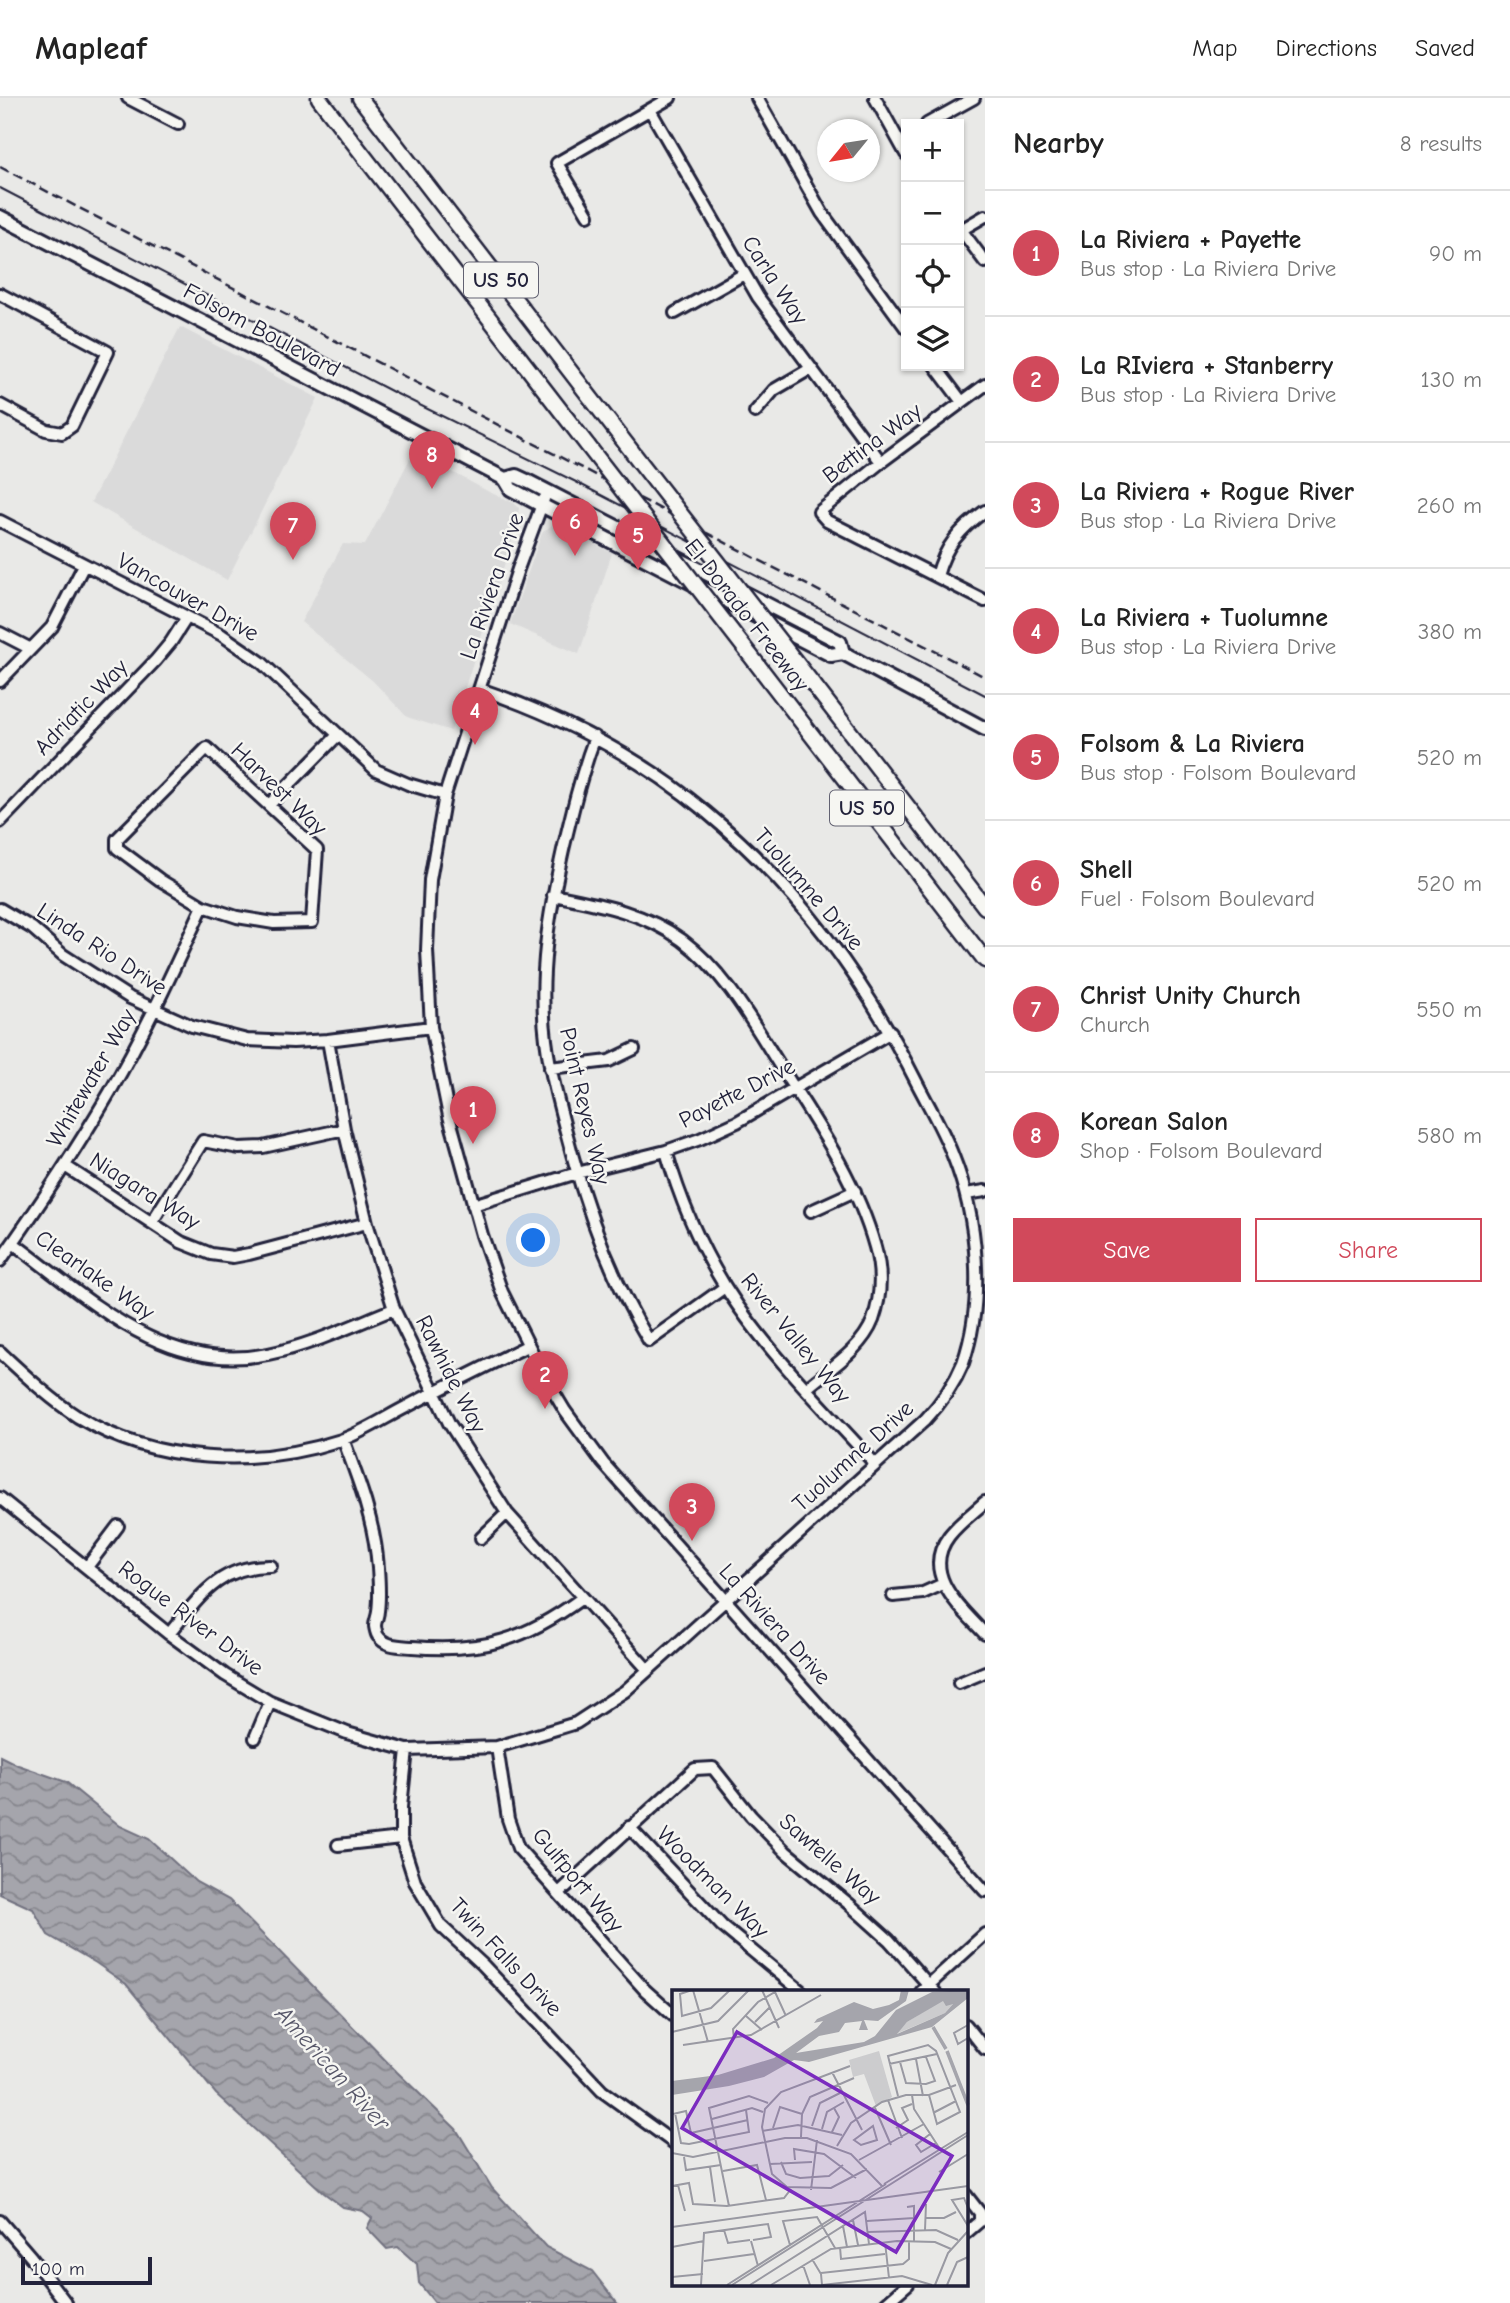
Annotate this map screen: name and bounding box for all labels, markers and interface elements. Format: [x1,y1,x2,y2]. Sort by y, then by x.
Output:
text: Mapleaf [35,29,147,67]
text: Map [1192,34,1238,62]
text: Directions [1276,34,1377,62]
text: Saved [1415,34,1475,62]
north arrow [817,119,880,182]
map controls [901,119,964,371]
button: + [901,119,964,182]
text: Nearby [1013,126,1104,161]
text: 8 results [1400,130,1482,157]
button: − [901,182,964,245]
text: La Riviera + Payette [1080,225,1301,255]
street label: Carla Way [736,231,814,330]
text: 1 [1031,240,1041,267]
text: 90 m [1429,240,1482,267]
button: locate [901,245,964,308]
text: Bus stop · La Riviera Drive [1080,255,1336,282]
road number: US 50 [464,262,538,298]
street label: Folsom Boulevard [179,277,345,383]
button: layers [901,308,964,371]
text: La RIviera + Stanberry [1080,351,1333,381]
text: 2 [1030,366,1042,393]
text: 130 m [1421,366,1482,393]
text: Bus stop · La Riviera Drive [1080,381,1336,408]
street label: Bettina Way [817,397,927,489]
pin: 8 [409,431,455,489]
text: La Riviera + Rogue River [1080,477,1354,507]
text: 3 [1030,492,1042,519]
text: 260 m [1417,492,1482,519]
pin: 6 [552,498,598,556]
pin: 7 [270,502,316,560]
text: Bus stop · La Riviera Drive [1080,507,1336,534]
street label: La Riviera Drive [454,509,530,663]
pin: 5 [615,512,661,570]
street label: El Dorado Freeway [679,533,815,697]
street label: Vancouver Drive [113,547,263,647]
text: La Riviera + Tuolumne [1080,603,1328,633]
text: 4 [1031,618,1041,645]
text: 380 m [1418,618,1482,645]
text: Bus stop · La Riviera Drive [1080,633,1336,660]
street label: Adriatic Way [29,653,134,761]
pin: 4 [452,687,498,745]
text: Folsom & La Riviera [1080,729,1305,759]
street label: Harvest Way [226,737,333,842]
text: 5 [1030,744,1042,771]
text: 520 m [1417,744,1482,771]
text: Bus stop · Folsom Boulevard [1080,759,1356,786]
road number: US 50 [830,790,904,826]
street label: Tuolumne Drive [749,822,869,956]
text: Shell [1080,855,1133,885]
text: 6 [1030,870,1042,897]
text: 520 m [1417,870,1482,897]
text: Fuel · Folsom Boulevard [1080,885,1315,912]
street label: Linda Rio Drive [32,897,172,1001]
text: Christ Unity Church [1080,981,1301,1011]
text: 7 [1031,996,1041,1023]
text: 550 m [1416,996,1482,1023]
street label: Whitewater Way [41,1004,142,1152]
text: Church [1080,1011,1150,1038]
street label: Point Reyes Way [554,1025,616,1188]
street label: Payette Drive [675,1052,799,1134]
pin: 1 [450,1086,496,1144]
text: Korean Salon [1080,1107,1228,1137]
text: 8 [1030,1122,1042,1149]
text: 580 m [1417,1122,1482,1149]
text: Shop · Folsom Boulevard [1080,1137,1323,1164]
street label: Niagara Way [85,1146,206,1236]
button: Save [1013,1218,1241,1282]
button: Share [1255,1218,1482,1282]
your location [516,1223,550,1257]
street label: Clearlake Way [30,1224,160,1326]
street label: River Valley Way [735,1268,857,1409]
street label: Rawhide Way [410,1311,493,1438]
pin: 2 [522,1351,568,1409]
street label: Tuolumne Drive [787,1395,919,1517]
pin: 3 [669,1483,715,1541]
street label: Rogue River Drive [113,1555,269,1681]
street label: La Riviera Drive [714,1558,836,1690]
street label: Sawtelle Way [774,1808,887,1911]
street label: Woodman Way [651,1820,775,1944]
street label: Gulfport Way [527,1822,630,1938]
street label: Twin Falls Drive [444,1892,568,2022]
inset map [672,1990,968,2286]
water label: American River [269,1999,397,2137]
scale bar [21,2254,152,2286]
text: 100 m [32,2258,85,2280]

